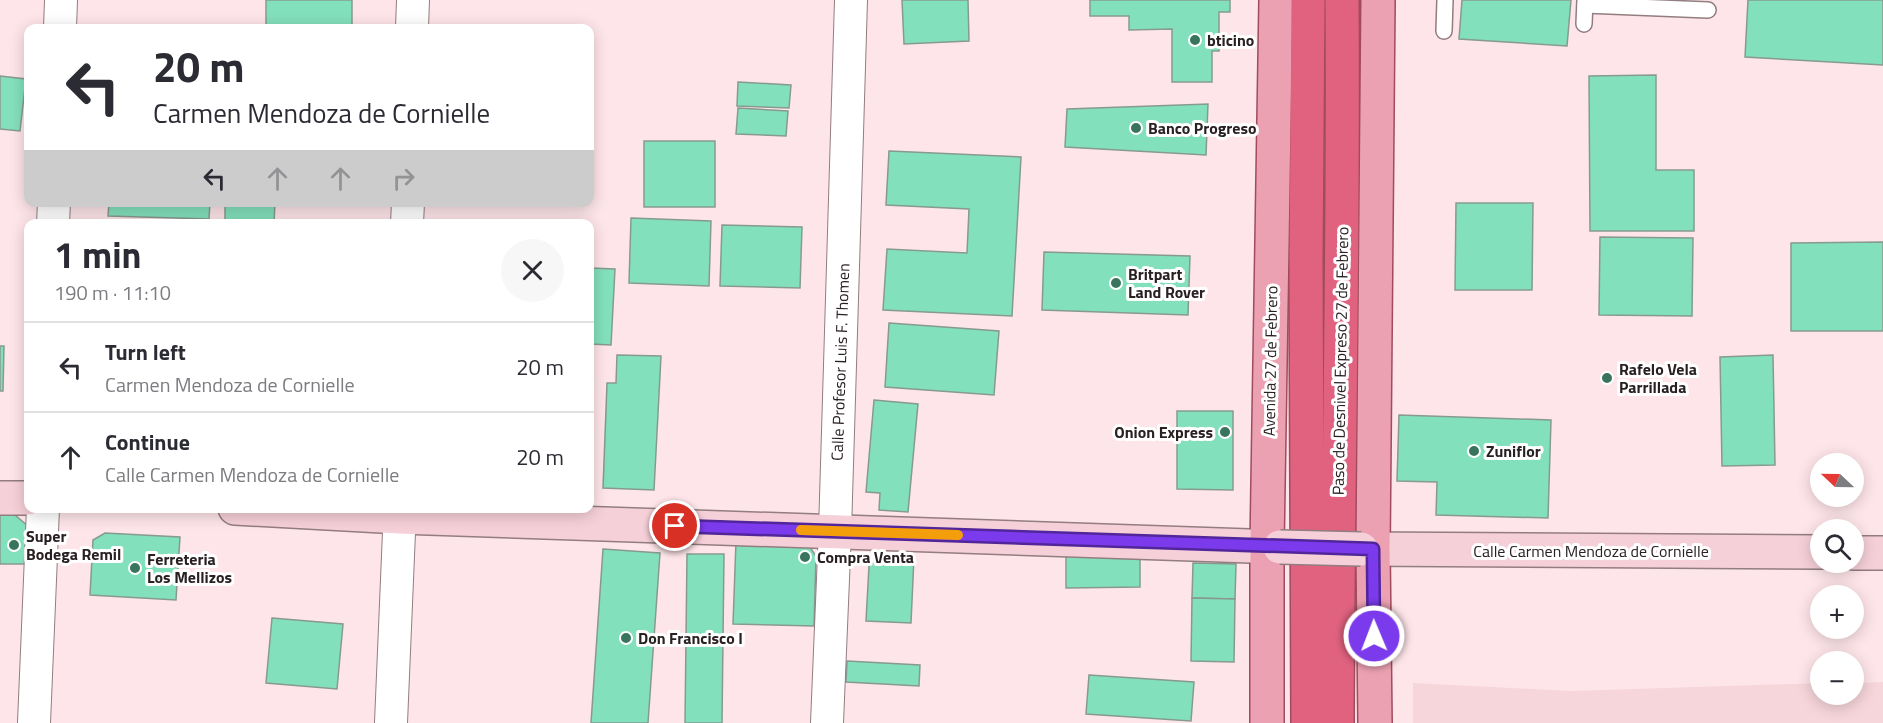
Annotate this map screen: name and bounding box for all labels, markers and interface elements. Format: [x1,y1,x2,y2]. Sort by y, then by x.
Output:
place label: bticino [1207,28,1254,52]
marker: bticino [1188,33,1202,47]
text: 20 m [153,34,245,98]
icon: left [54,48,132,126]
text: Carmen Mendoza de Cornielle [153,92,490,133]
place label: Banco Progreso [1148,116,1256,140]
marker: Banco Progreso [1129,121,1143,135]
icon: left [198,162,231,195]
icon: ahead [261,162,294,195]
icon: ahead [324,162,357,195]
icon: right [387,162,420,195]
text: 1 min [54,227,141,282]
street label: Paso de Desnivel Expreso 27 de Febrero [1326,227,1354,495]
button: close [501,239,564,302]
place label: Britpart Land Rover [1128,262,1205,304]
street label: Calle Profesor Luis F. Thomen [825,263,855,461]
marker: Britpart Land Rover [1109,276,1123,290]
text: 190 m · 11:10 [54,277,171,308]
street label: Avenida 27 de Febrero [1257,286,1283,436]
text: Turn left [105,335,186,369]
text: 20 m [516,350,564,384]
icon: left [54,351,87,384]
place label: Rafelo Vela Parrillada [1619,357,1697,399]
text: Carmen Mendoza de Cornielle [105,369,355,400]
marker: Rafelo Vela Parrillada [1600,371,1614,385]
place label: Onion Express [1114,420,1213,444]
text: Continue [105,425,190,459]
marker: Onion Express [1218,425,1232,439]
place label: Zuniflor [1486,439,1541,463]
text: 20 m [516,440,564,474]
icon: ahead [54,441,87,474]
marker: Zuniflor [1467,444,1481,458]
north arrow [1810,453,1864,507]
map controls [1810,453,1864,705]
text: Calle Carmen Mendoza de Cornielle [105,459,399,490]
pin [649,500,700,551]
icon: arrive [658,509,691,542]
button: search [1810,519,1864,573]
place label: Super Bodega Remil [26,524,121,566]
marker: Super Bodega Remil [7,538,21,552]
street label: Calle Carmen Mendoza de Cornielle [1473,539,1709,563]
place label: Compra Venta [817,545,914,569]
place label: Ferreteria Los Mellizos [147,547,232,589]
marker: Compra Venta [798,550,812,564]
marker: Ferreteria Los Mellizos [128,561,142,575]
button: + [1810,585,1864,639]
position arrow [1342,604,1406,668]
place label: Don Francisco I [638,626,743,650]
marker: Don Francisco I [619,631,633,645]
button: − [1810,651,1864,705]

